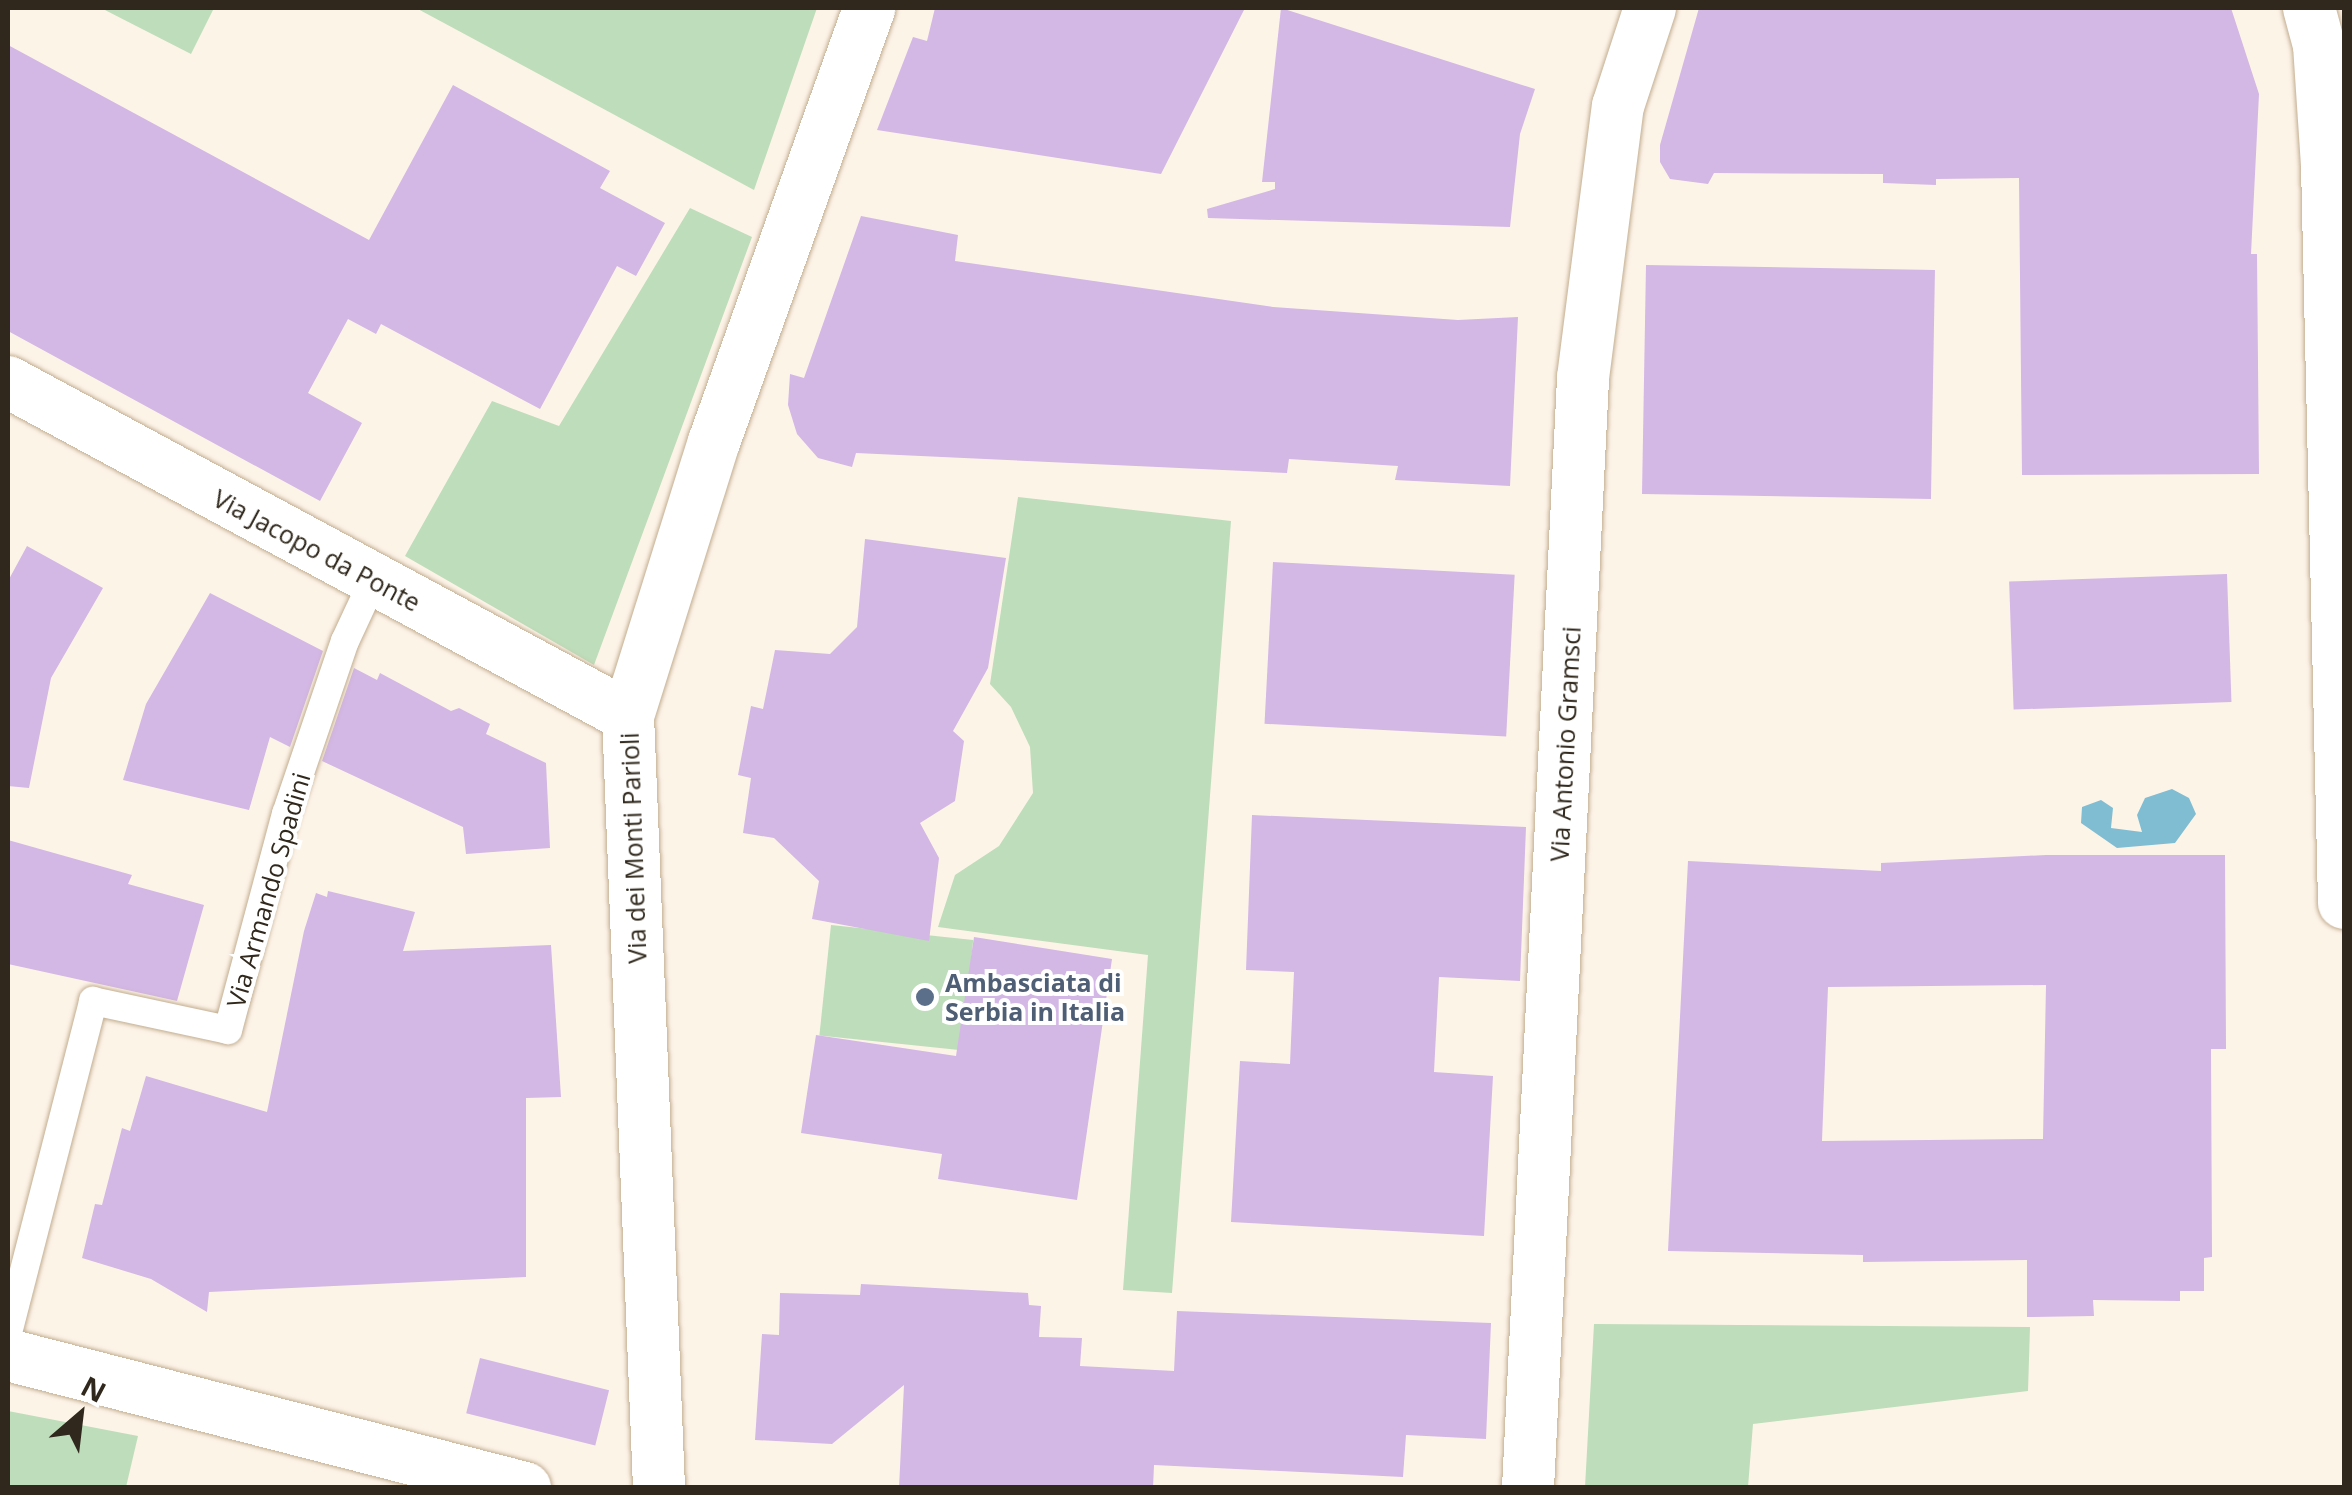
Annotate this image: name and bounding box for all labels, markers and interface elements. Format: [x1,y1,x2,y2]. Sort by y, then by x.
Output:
street label: Via Jacopo da Ponte [208,483,426,617]
street label: Via Antonio Gramsci [1544,626,1586,862]
street label: Via dei Monti Parioli [614,732,652,964]
street label: Via Armando Spadini [220,769,316,1011]
place label: Ambasciata di Serbia in Italia [945,968,1125,1027]
marker: Ambasciata di Serbia in Italia [914,986,936,1008]
north arrow [30,1365,130,1465]
text: N [75,1366,113,1411]

